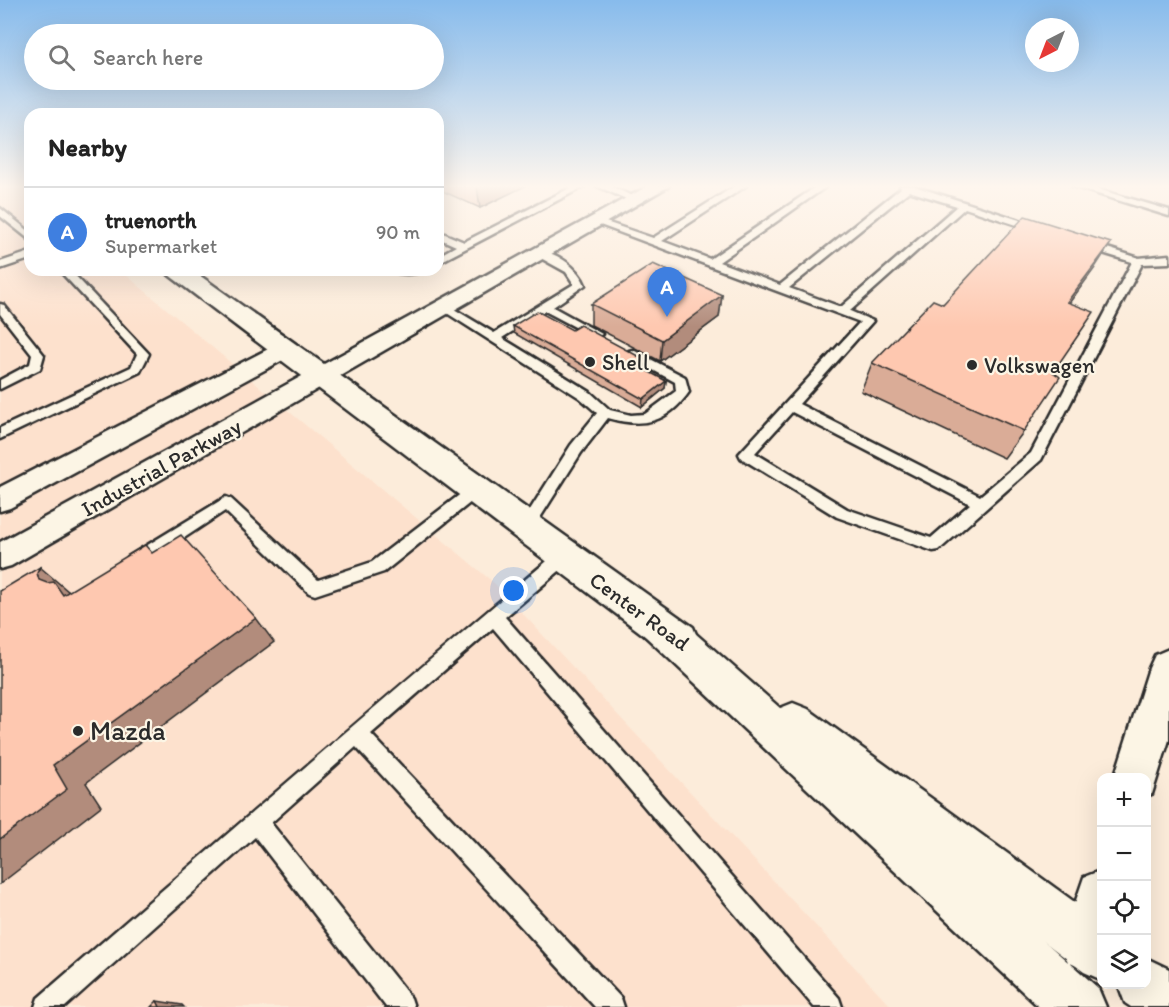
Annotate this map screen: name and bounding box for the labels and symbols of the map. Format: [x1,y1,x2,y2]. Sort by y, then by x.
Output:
north arrow [1025,18,1079,72]
pin: A [648,268,686,317]
place label: Shell [602,349,649,376]
place label: Volkswagen [984,352,1095,379]
marker: Shell [583,355,597,369]
marker: Volkswagen [965,358,979,372]
street label: Industrial Parkway [77,412,247,523]
street label: Center Road [584,566,695,657]
your location [499,576,528,605]
place label: Mazda [90,714,166,747]
marker: Mazda [71,724,85,738]

